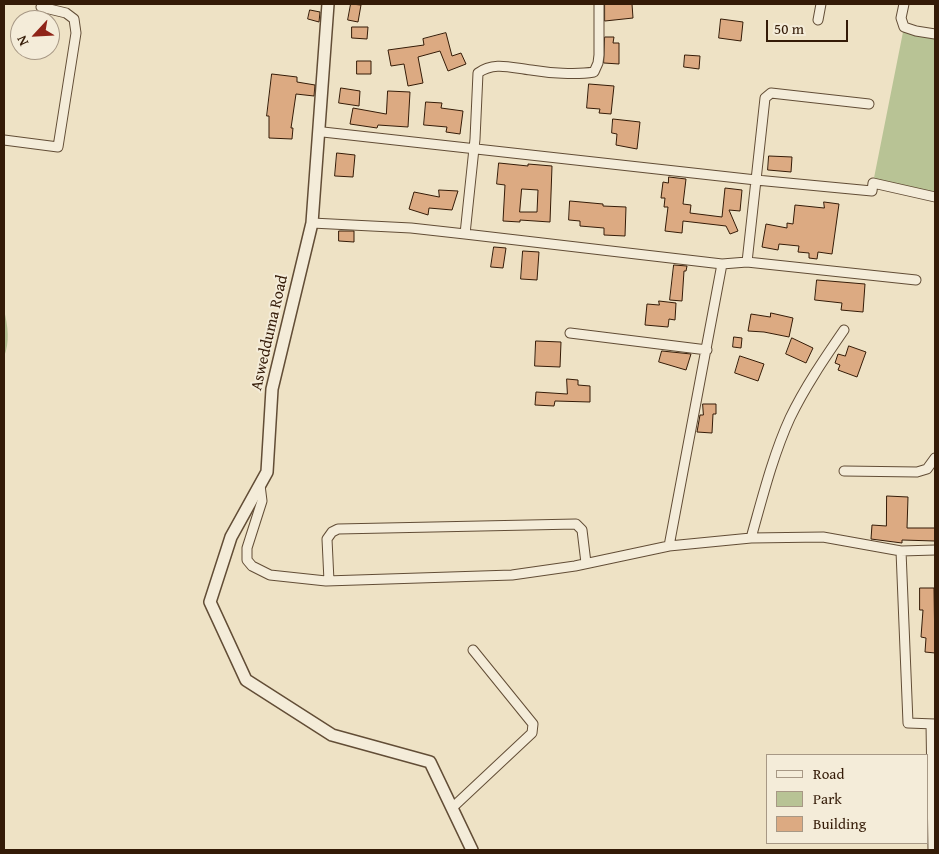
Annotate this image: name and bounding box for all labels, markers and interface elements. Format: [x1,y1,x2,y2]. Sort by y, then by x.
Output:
north arrow [10,10,60,60]
scale bar [769,10,852,42]
text: 50 m [774,18,804,39]
text: N [11,32,33,49]
street label: Aswedduma Road [247,273,293,393]
legend [766,754,929,844]
text: Road [813,763,844,784]
text: Park [813,788,842,809]
text: Building [813,813,866,834]

